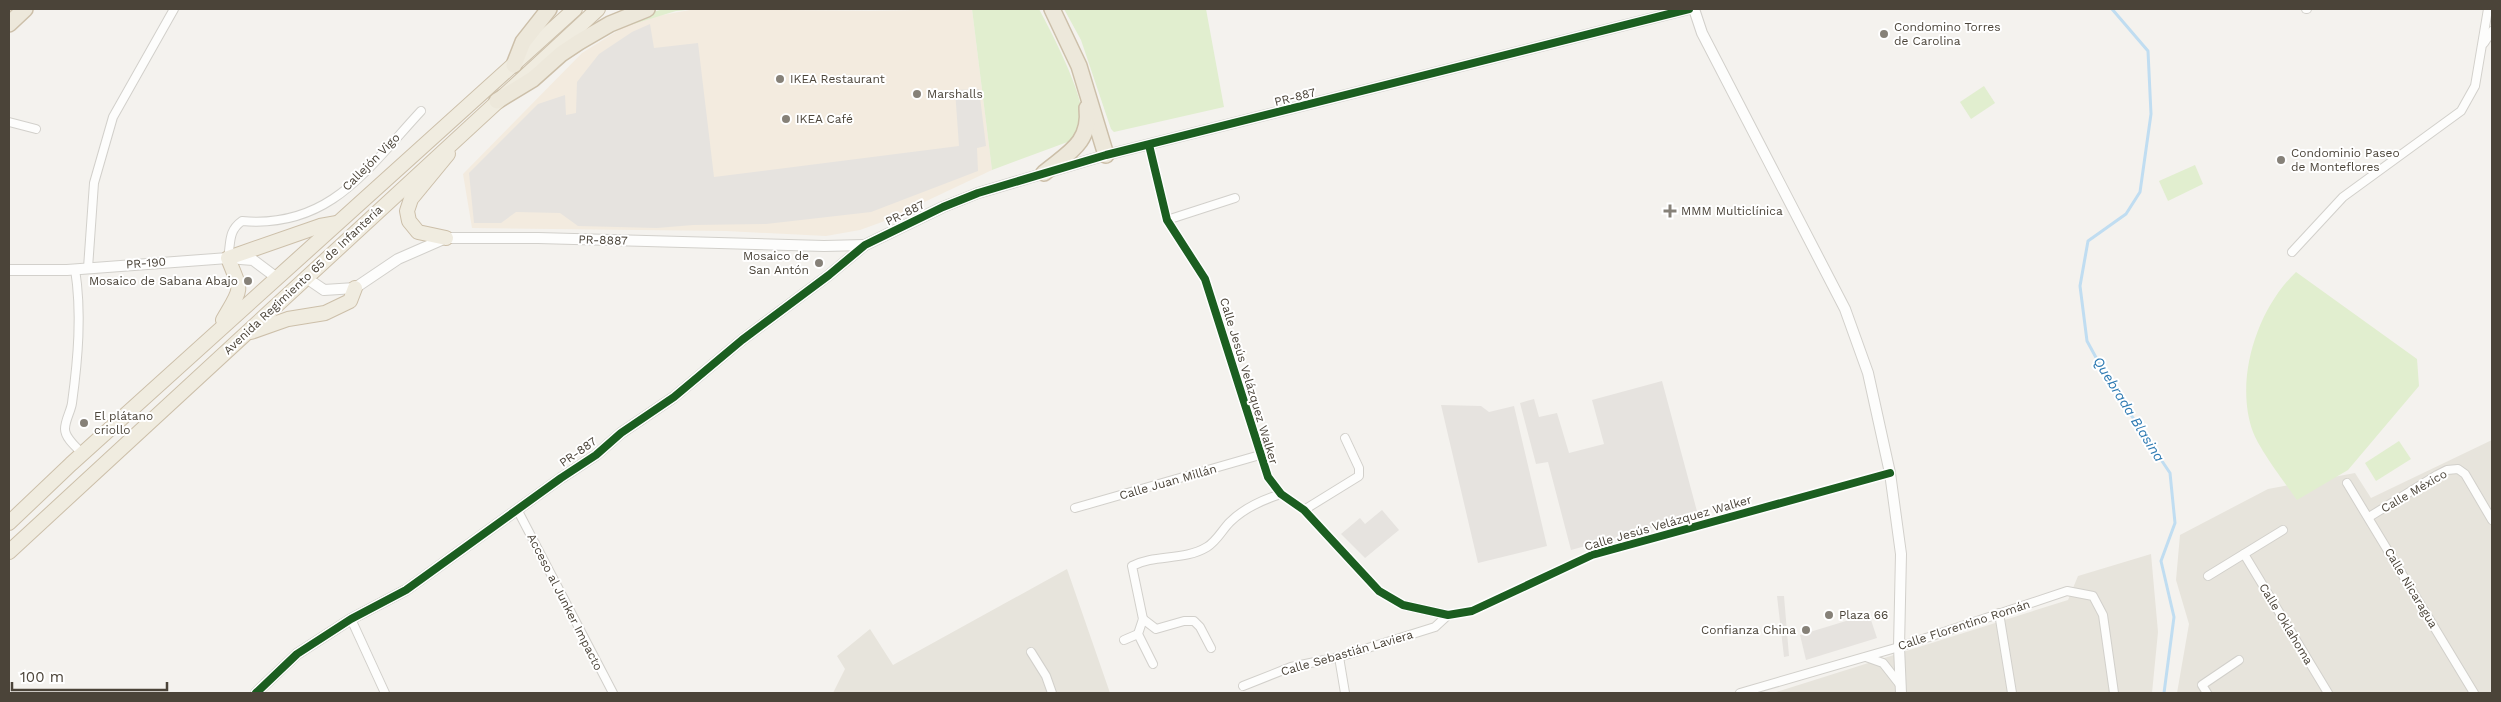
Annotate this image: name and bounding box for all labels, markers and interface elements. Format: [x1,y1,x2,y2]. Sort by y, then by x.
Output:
place label: Condomino Torres de Carolina [1894,20,2001,48]
marker: Condomino Torres de Carolina [1878,28,1890,40]
place label: IKEA Restaurant [790,72,885,86]
marker: IKEA Restaurant [774,73,786,85]
street label: PR-887 [1273,85,1317,109]
place label: Marshalls [927,87,983,101]
marker: Marshalls [911,88,923,100]
place label: IKEA Café [796,112,853,126]
marker: IKEA Café [780,113,792,125]
street label: Callejón Vigo [339,130,403,194]
place label: Condominio Paseo de Monteflores [2291,146,2400,174]
marker: Condominio Paseo de Monteflores [2275,154,2287,166]
street label: PR-887 [883,197,927,229]
street label: Avenida Regimiento 65 de Infantería [221,202,385,357]
marker: MMM Multiclínica [1663,204,1677,218]
place label: MMM Multiclínica [1681,204,1783,218]
street label: PR-8887 [578,232,628,248]
place label: Mosaico de San Antón [743,249,809,277]
street label: PR-190 [126,255,166,271]
marker: Mosaico de San Antón [813,257,825,269]
place label: Mosaico de Sabana Abajo [89,274,238,288]
marker: Mosaico de Sabana Abajo [242,275,254,287]
street label: Calle Jesús Velázquez Walker [1217,296,1281,466]
water label: Quebrada Blasina [2090,354,2168,465]
place label: El plátano criollo [94,409,153,437]
marker: El plátano criollo [78,417,90,429]
street label: PR-887 [557,434,599,470]
street label: Calle Juan Millán [1118,461,1218,503]
street label: Calle México [2379,467,2449,515]
street label: Calle Jesús Velázquez Walker [1583,492,1753,554]
street label: Acceso al Junker Impacto [524,531,606,673]
street label: Calle Nicaragua [2382,545,2441,631]
street label: Calle Oklahoma [2256,581,2316,667]
street label: Calle Florentino Román [1896,597,2032,653]
place label: Plaza 66 [1839,608,1888,622]
marker: Plaza 66 [1823,609,1835,621]
place label: Confianza China [1701,623,1796,637]
marker: Confianza China [1800,624,1812,636]
street label: Calle Sebastián Laviera [1279,627,1415,679]
scale bar [12,660,168,692]
text: 100 m [20,668,64,686]

